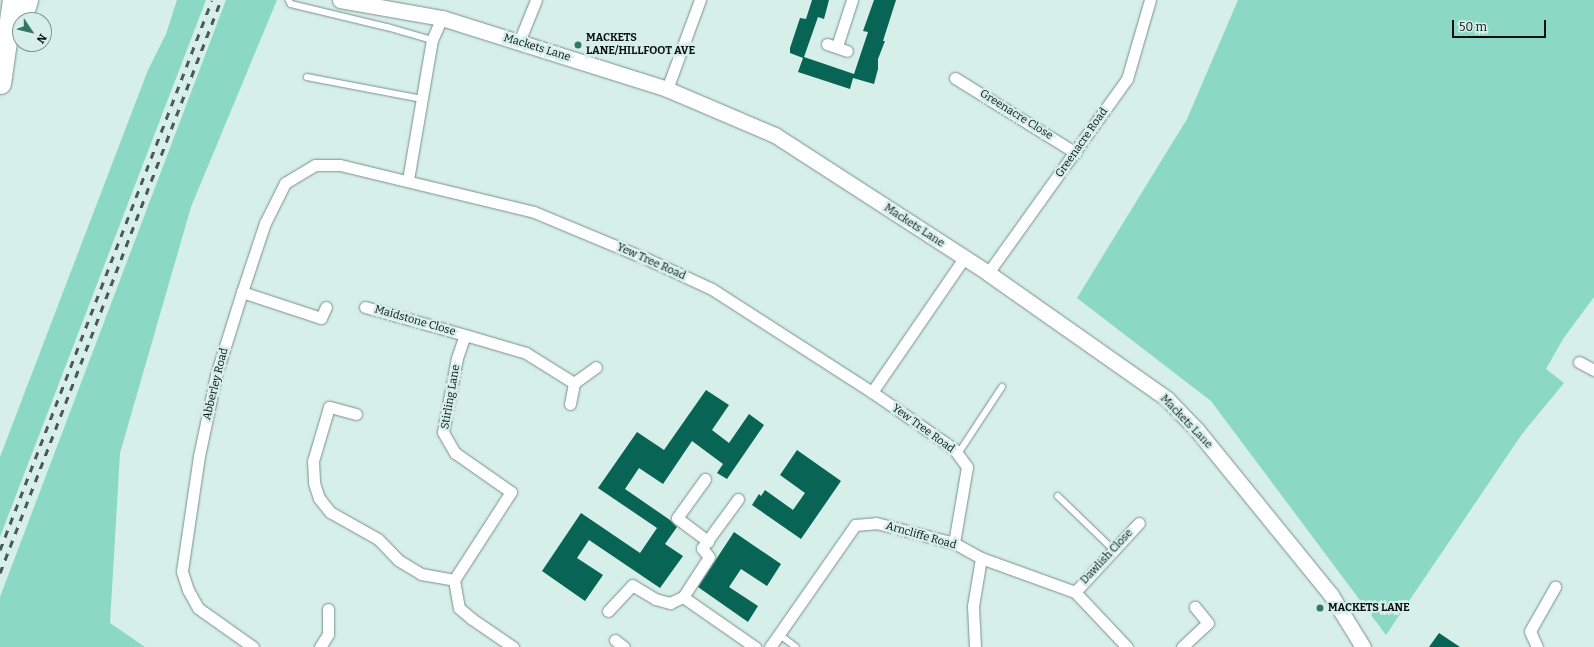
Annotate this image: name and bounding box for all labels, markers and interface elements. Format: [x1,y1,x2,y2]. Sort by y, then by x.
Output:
north arrow [12,12,52,52]
scale bar [1454,12,1548,38]
text: 50 m [1459,20,1487,34]
text: N [34,31,49,46]
street label: Mackets Lane [502,32,572,64]
place label: MACKETS LANE/HILLFOOT AVE [586,32,695,58]
marker: MACKETS LANE/HILLFOOT AVE [573,40,583,50]
street label: Greenacre Close [977,87,1055,143]
street label: Greenacre Road [1053,106,1111,180]
street label: Mackets Lane [881,202,947,250]
street label: Yew Tree Road [615,241,687,283]
street label: Maidstone Close [373,303,457,339]
street label: Abberley Road [201,347,231,421]
street label: Stirling Lane [439,364,463,430]
street label: Mackets Lane [1157,393,1215,451]
street label: Yew Tree Road [889,402,957,456]
street label: Arncliffe Road [884,520,958,552]
street label: Dawlish Close [1078,527,1136,587]
place label: MACKETS LANE [1328,601,1410,615]
marker: MACKETS LANE [1315,603,1325,613]

